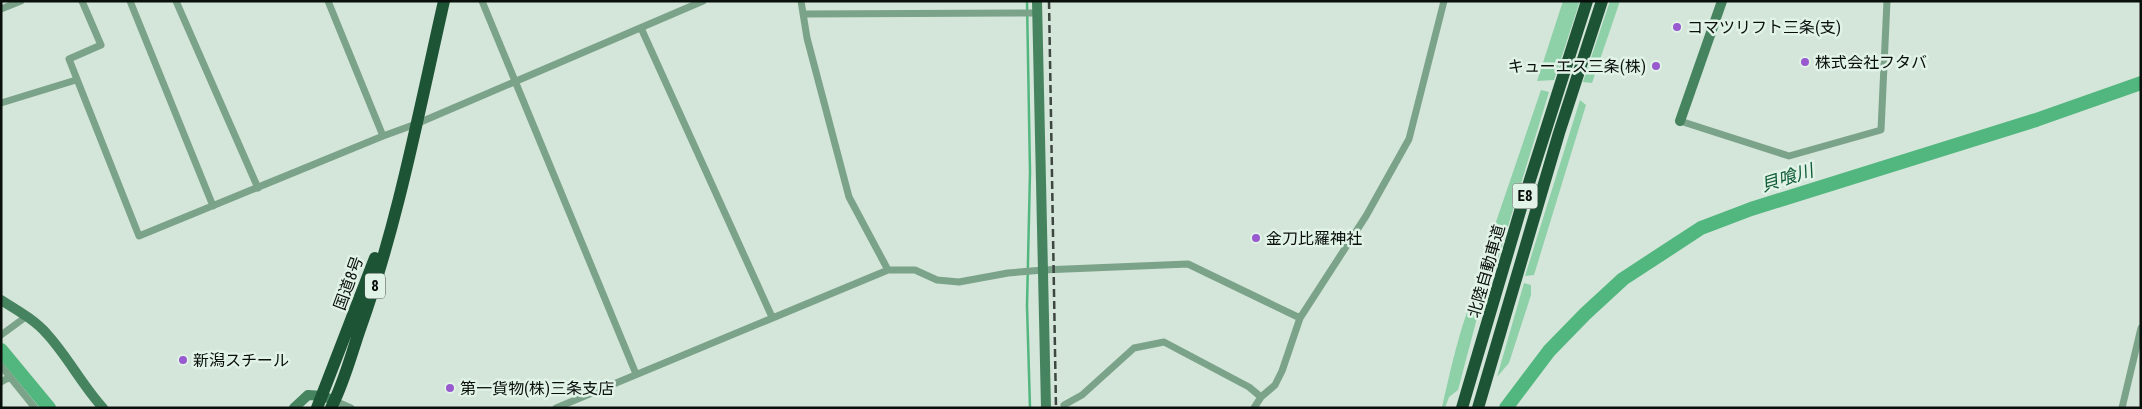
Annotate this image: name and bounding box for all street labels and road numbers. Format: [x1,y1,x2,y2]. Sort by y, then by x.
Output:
road number: E8 [1512,184,1538,208]
street label: 北陸自動車道 [1464,222,1509,320]
street label: 国道8号 [330,254,367,313]
road number: 8 [365,274,385,298]

